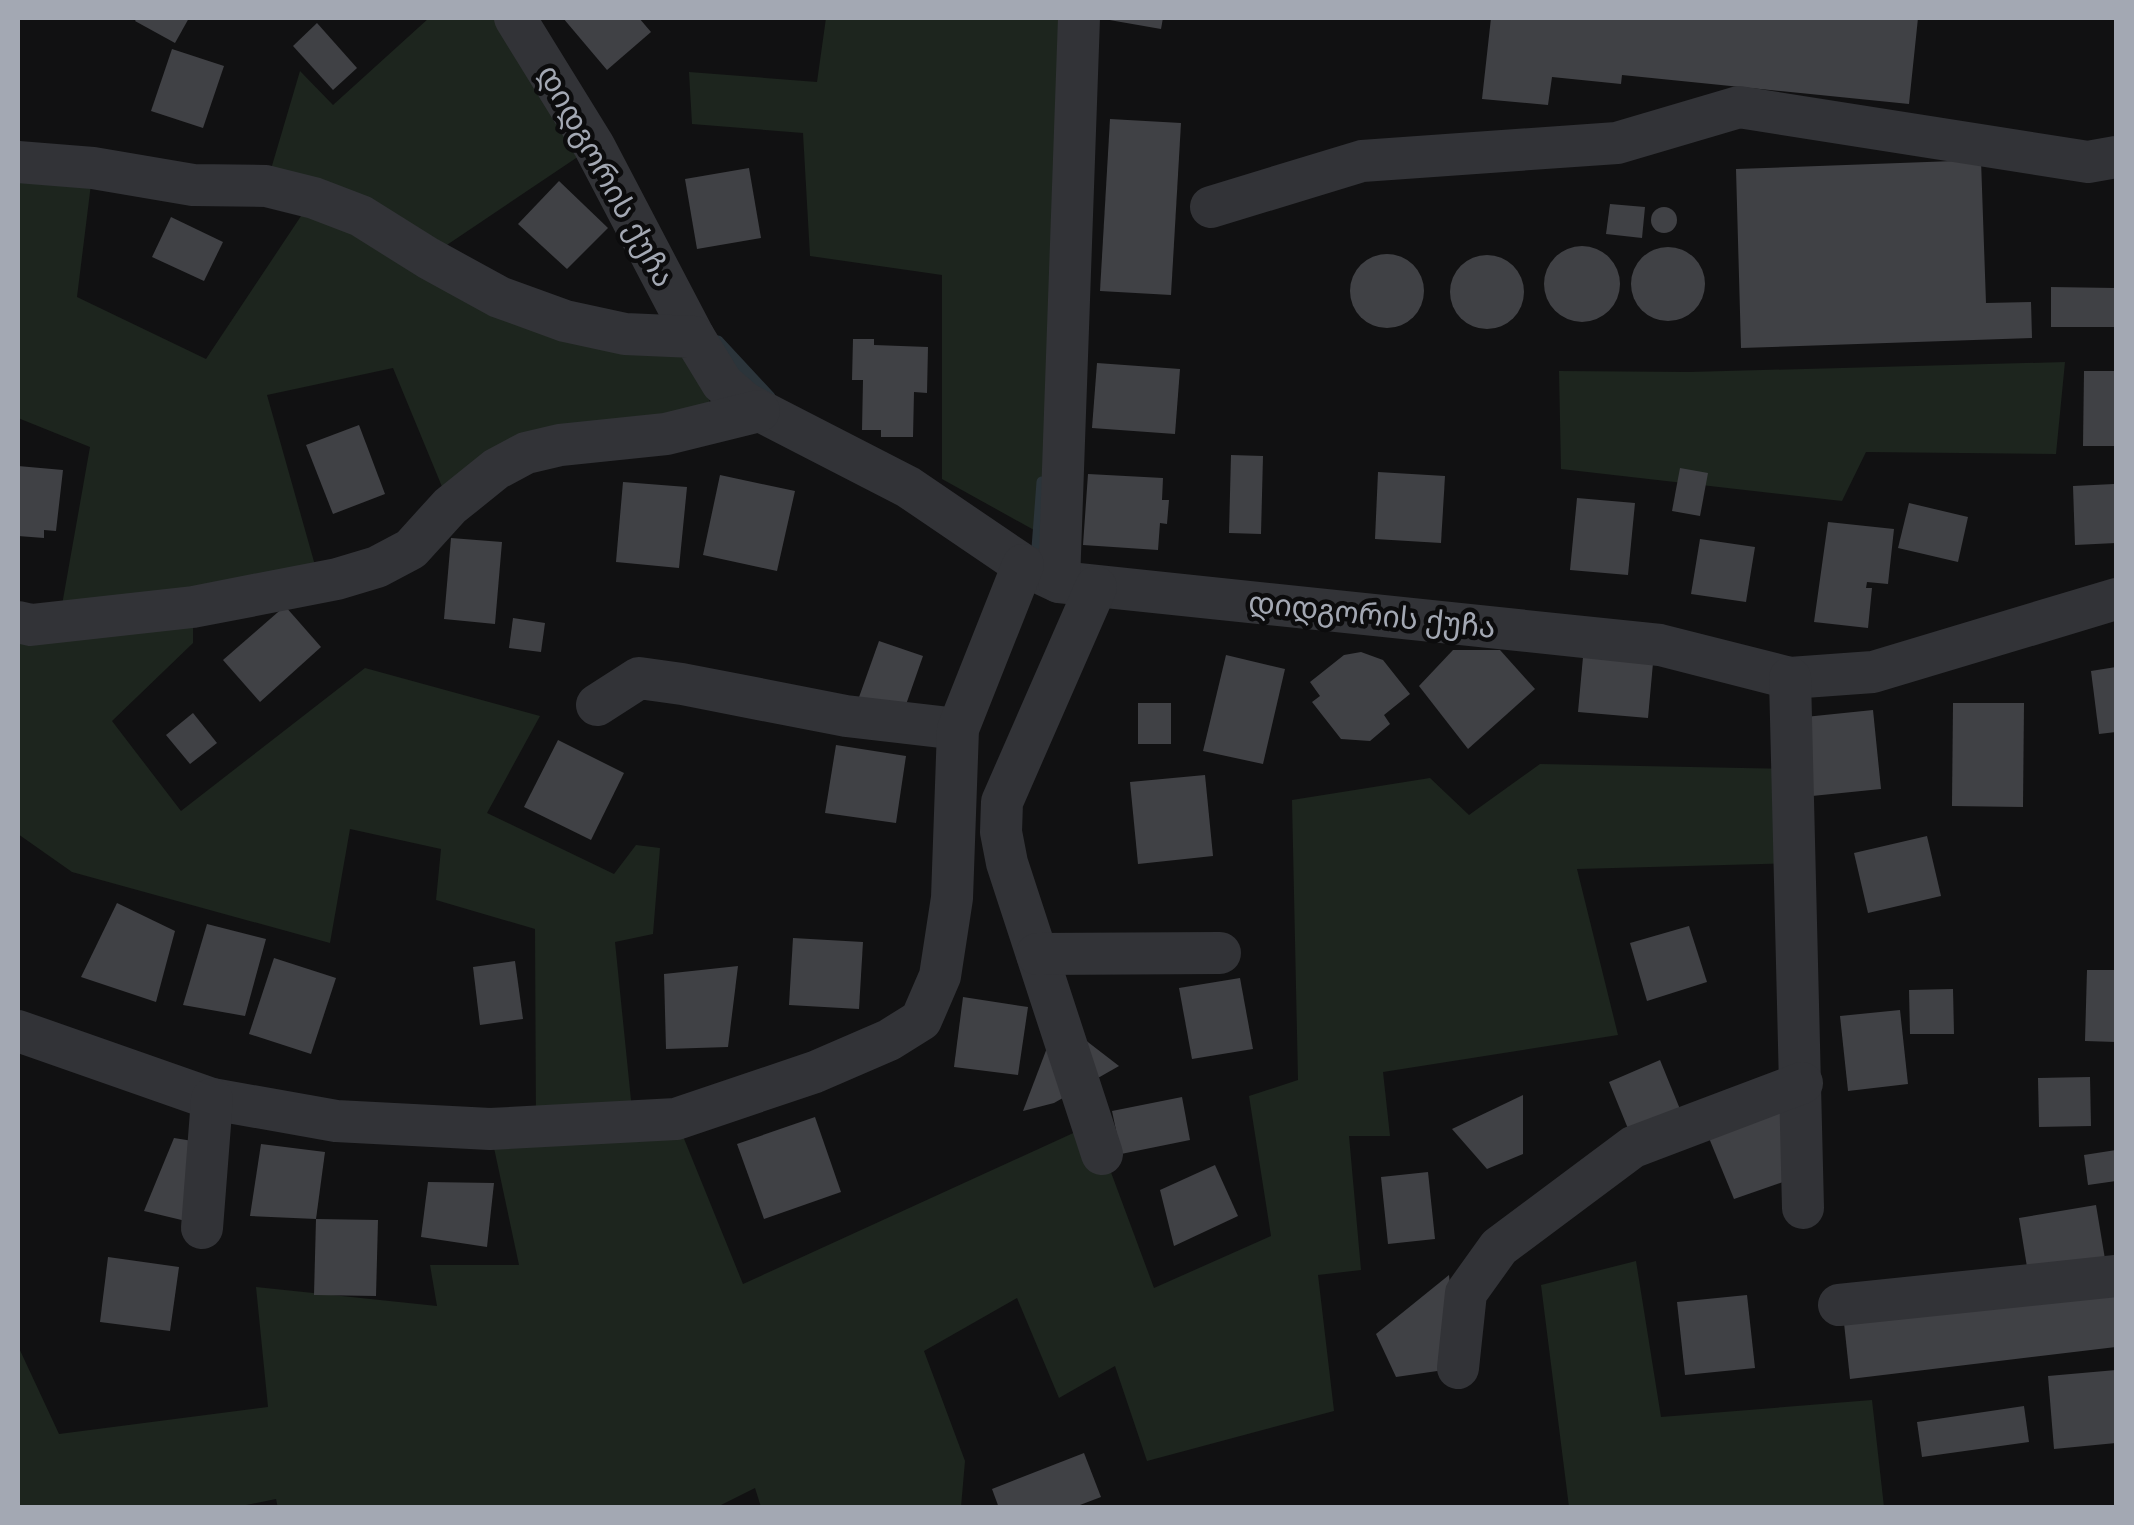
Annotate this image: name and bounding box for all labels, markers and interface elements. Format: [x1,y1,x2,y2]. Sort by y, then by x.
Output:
street label: დიდგორის ქუჩა [530,57,685,293]
street label: დიდგორის ქუჩა [1247,581,1498,646]

